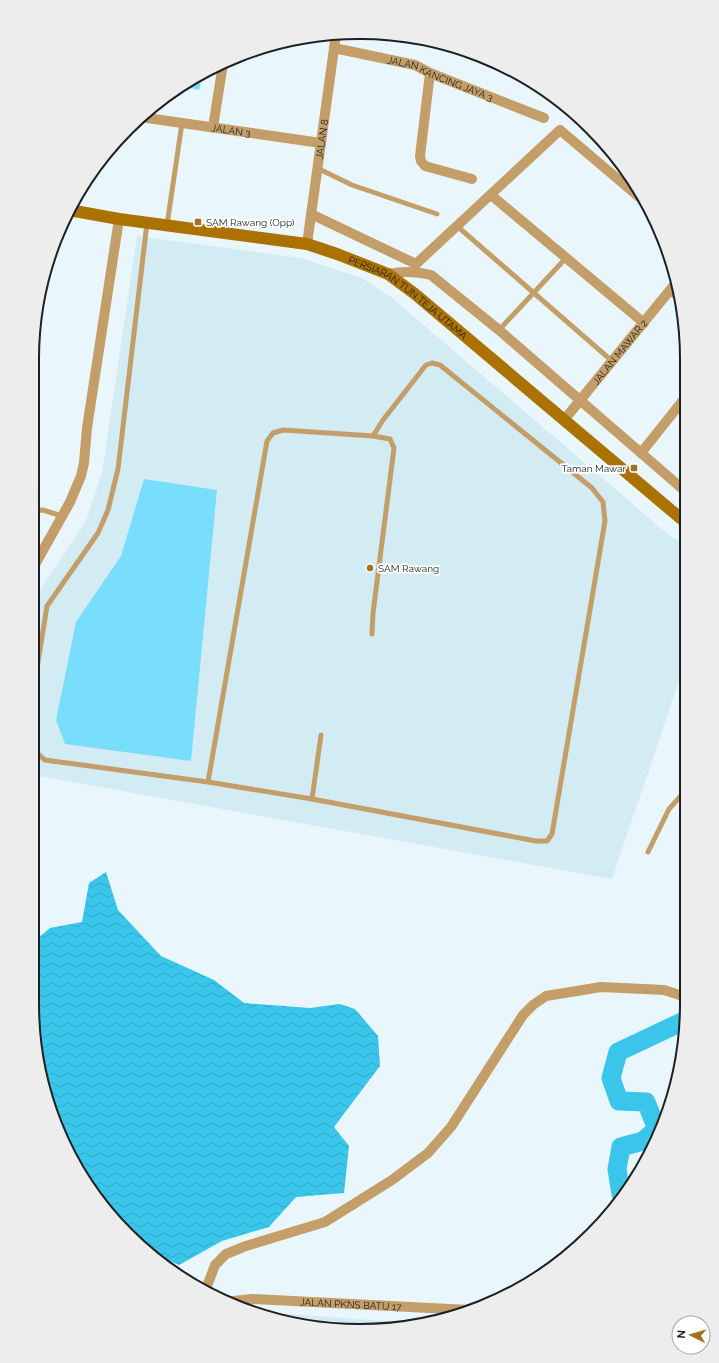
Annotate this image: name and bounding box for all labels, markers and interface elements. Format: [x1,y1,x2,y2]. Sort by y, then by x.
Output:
street label: JALAN KANCING JAYA 3 [386,54,495,103]
street label: JALAN 8 [314,118,330,160]
street label: JALAN 3 [211,122,251,139]
marker: SAM Rawang (Opp) [193,217,203,227]
place label: SAM Rawang (Opp) [206,217,295,228]
street label: PERSIARAN TUN TEJA UTAMA [347,254,469,342]
street label: JALAN MAWAR 2 [590,318,650,387]
place label: Taman Mawar [562,463,626,474]
marker: Taman Mawar [629,463,639,473]
marker: SAM Rawang [365,563,375,573]
place label: SAM Rawang [378,563,439,574]
street label: JALAN PKNS BATU 17 [300,1296,402,1313]
north arrow [671,1315,711,1355]
text: N [675,1329,688,1339]

